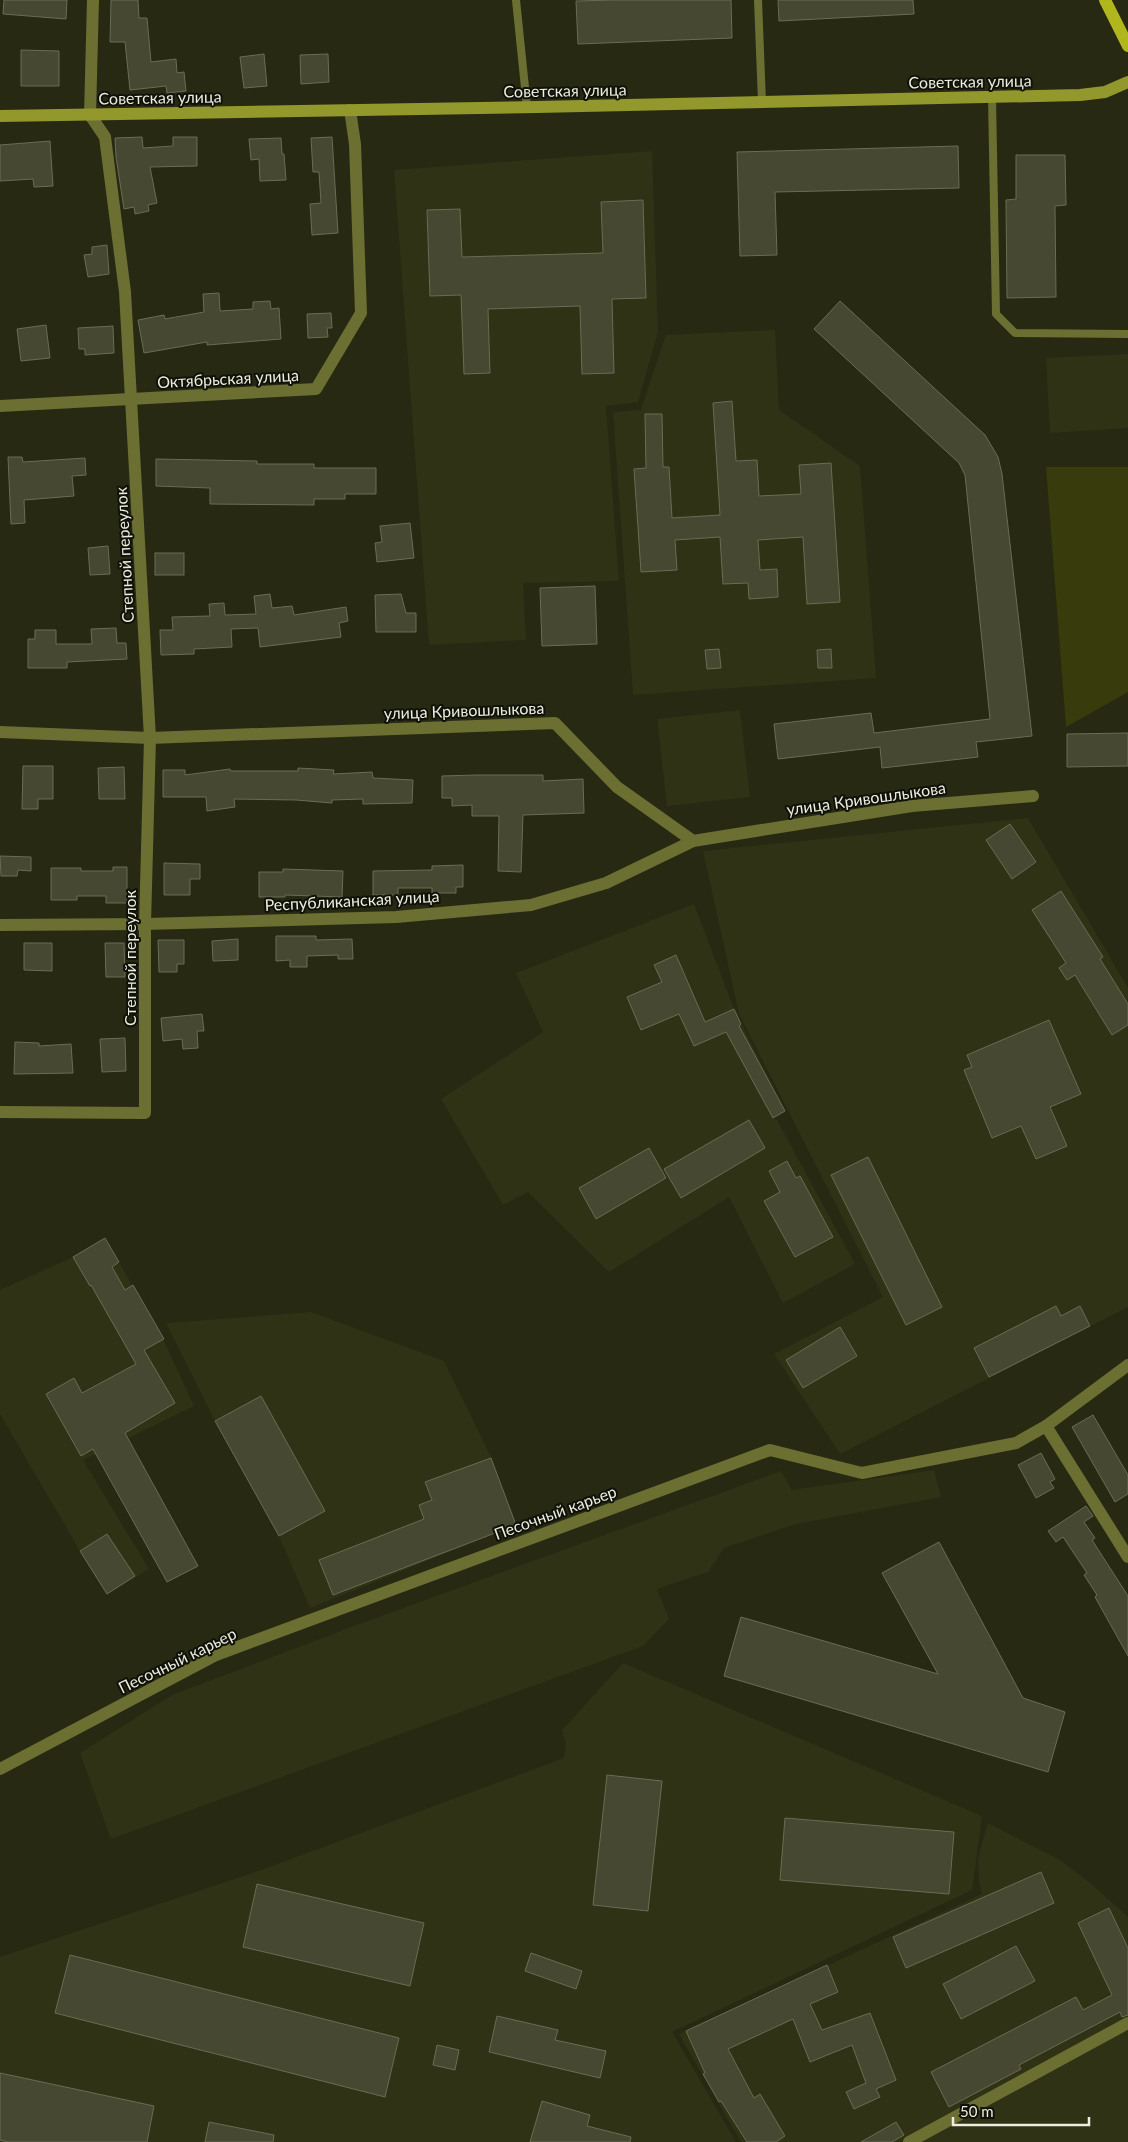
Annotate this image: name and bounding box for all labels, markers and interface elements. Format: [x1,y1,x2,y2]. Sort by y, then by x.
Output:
street label: Советская улица [908,70,1032,92]
street label: Советская улица [503,79,627,101]
street label: Советская улица [98,86,222,108]
street label: Октябрьская улица [157,365,299,391]
street label: Степной переулок [111,486,137,623]
street label: улица Кривошлыкова [383,698,545,722]
street label: улица Кривошлыкова [785,777,947,819]
street label: Республиканская улица [264,886,440,914]
street label: Степной переулок [120,889,139,1026]
street label: Песочный карьер [491,1481,619,1543]
street label: Песочный карьер [115,1623,239,1697]
scale bar [953,2094,1089,2126]
text: 50 m [960,2102,994,2120]

